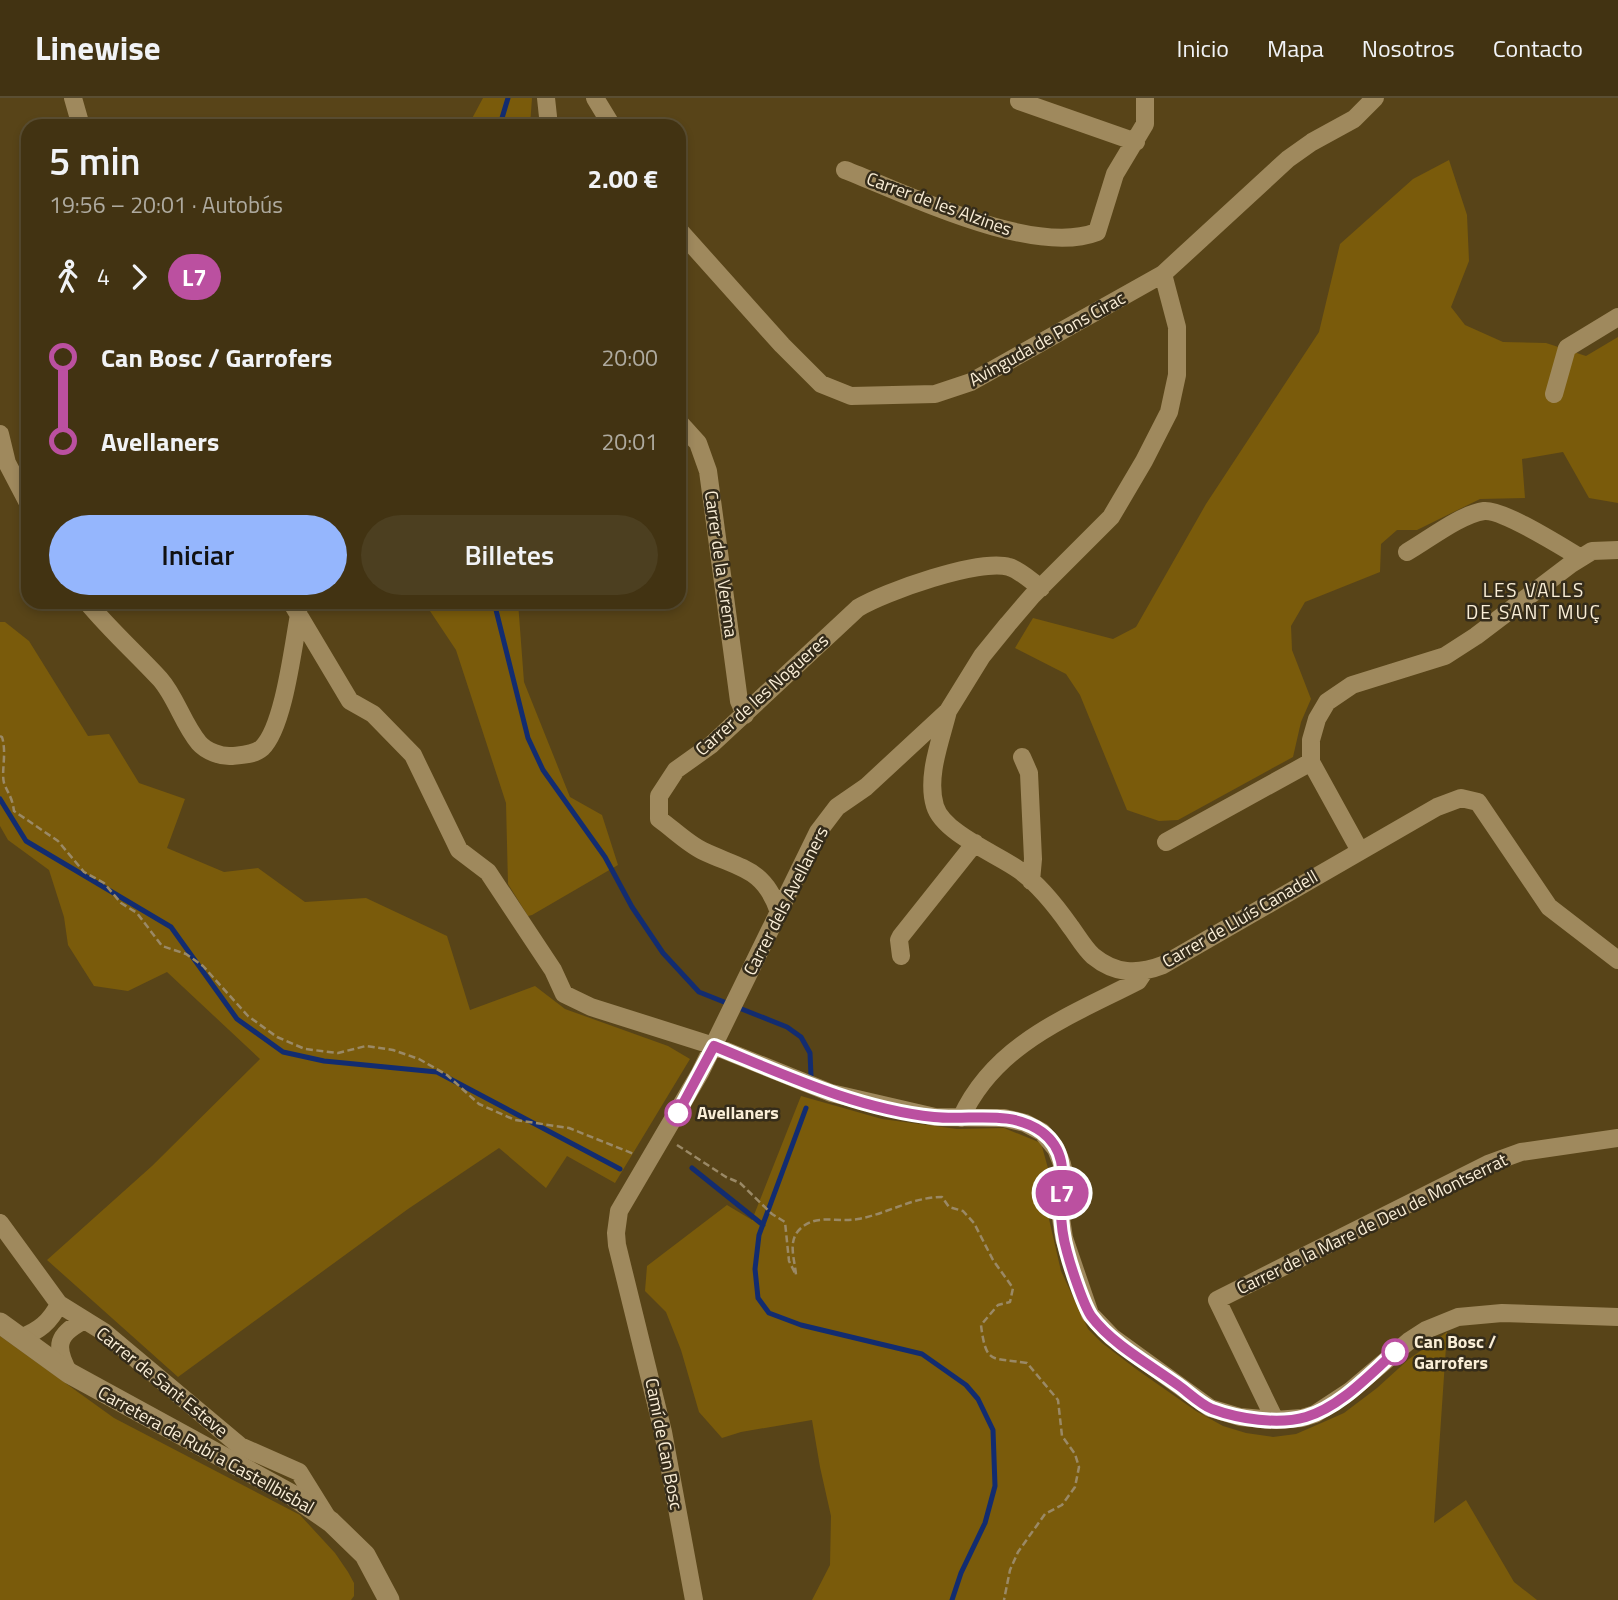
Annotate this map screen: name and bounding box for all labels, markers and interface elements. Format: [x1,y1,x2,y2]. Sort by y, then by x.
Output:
text: Linewise [35,23,161,73]
text: Inicio [1177,30,1229,66]
text: Mapa [1267,30,1324,66]
text: Nosotros [1362,30,1455,66]
text: Contacto [1493,30,1583,66]
text: 5 min [49,132,140,190]
text: 2.00 € [587,159,658,198]
street label: Carrer de les Alzines [863,165,1016,242]
text: 19:56 – 20:01 · Autobús [49,187,283,222]
icon: walk [49,258,87,296]
icon: forward [120,258,158,296]
text: 4 [97,259,110,294]
text: L7 [182,259,207,295]
street label: Avinguda de Pons Cirac [963,284,1130,393]
text: Can Bosc / Garrofers [101,338,332,377]
text: 20:00 [601,340,658,375]
text: Avellaners [101,422,219,461]
text: 20:01 [601,424,658,459]
street label: Carrer de la Verema [698,489,745,639]
button: Iniciar [49,515,347,595]
button: Billetes [361,515,658,595]
district label: LES VALLS DE SANT MUÇ [1466,575,1602,626]
street label: Carrer de les Nogueres [689,627,834,762]
street label: Carrer dels Avellaners [736,822,835,980]
street label: Carrer de Lluís Canadell [1157,863,1323,974]
place label: Avellaners [697,1099,779,1126]
marker: Avellaners [665,1100,691,1126]
street label: Carrer de la Mare de Deu de Montserrat [1232,1146,1512,1301]
line badge: L7 [1030,1170,1094,1216]
text: L7 [1050,1175,1074,1211]
street label: Carrer de Sant Esteve [91,1320,234,1443]
place label: Can Bosc / Garrofers [1414,1328,1496,1376]
marker: Can Bosc / Garrofers [1382,1339,1408,1365]
street label: Camí de Can Bosc [638,1376,691,1512]
street label: Carretera de Rubí a Castellbisbal [93,1379,319,1520]

